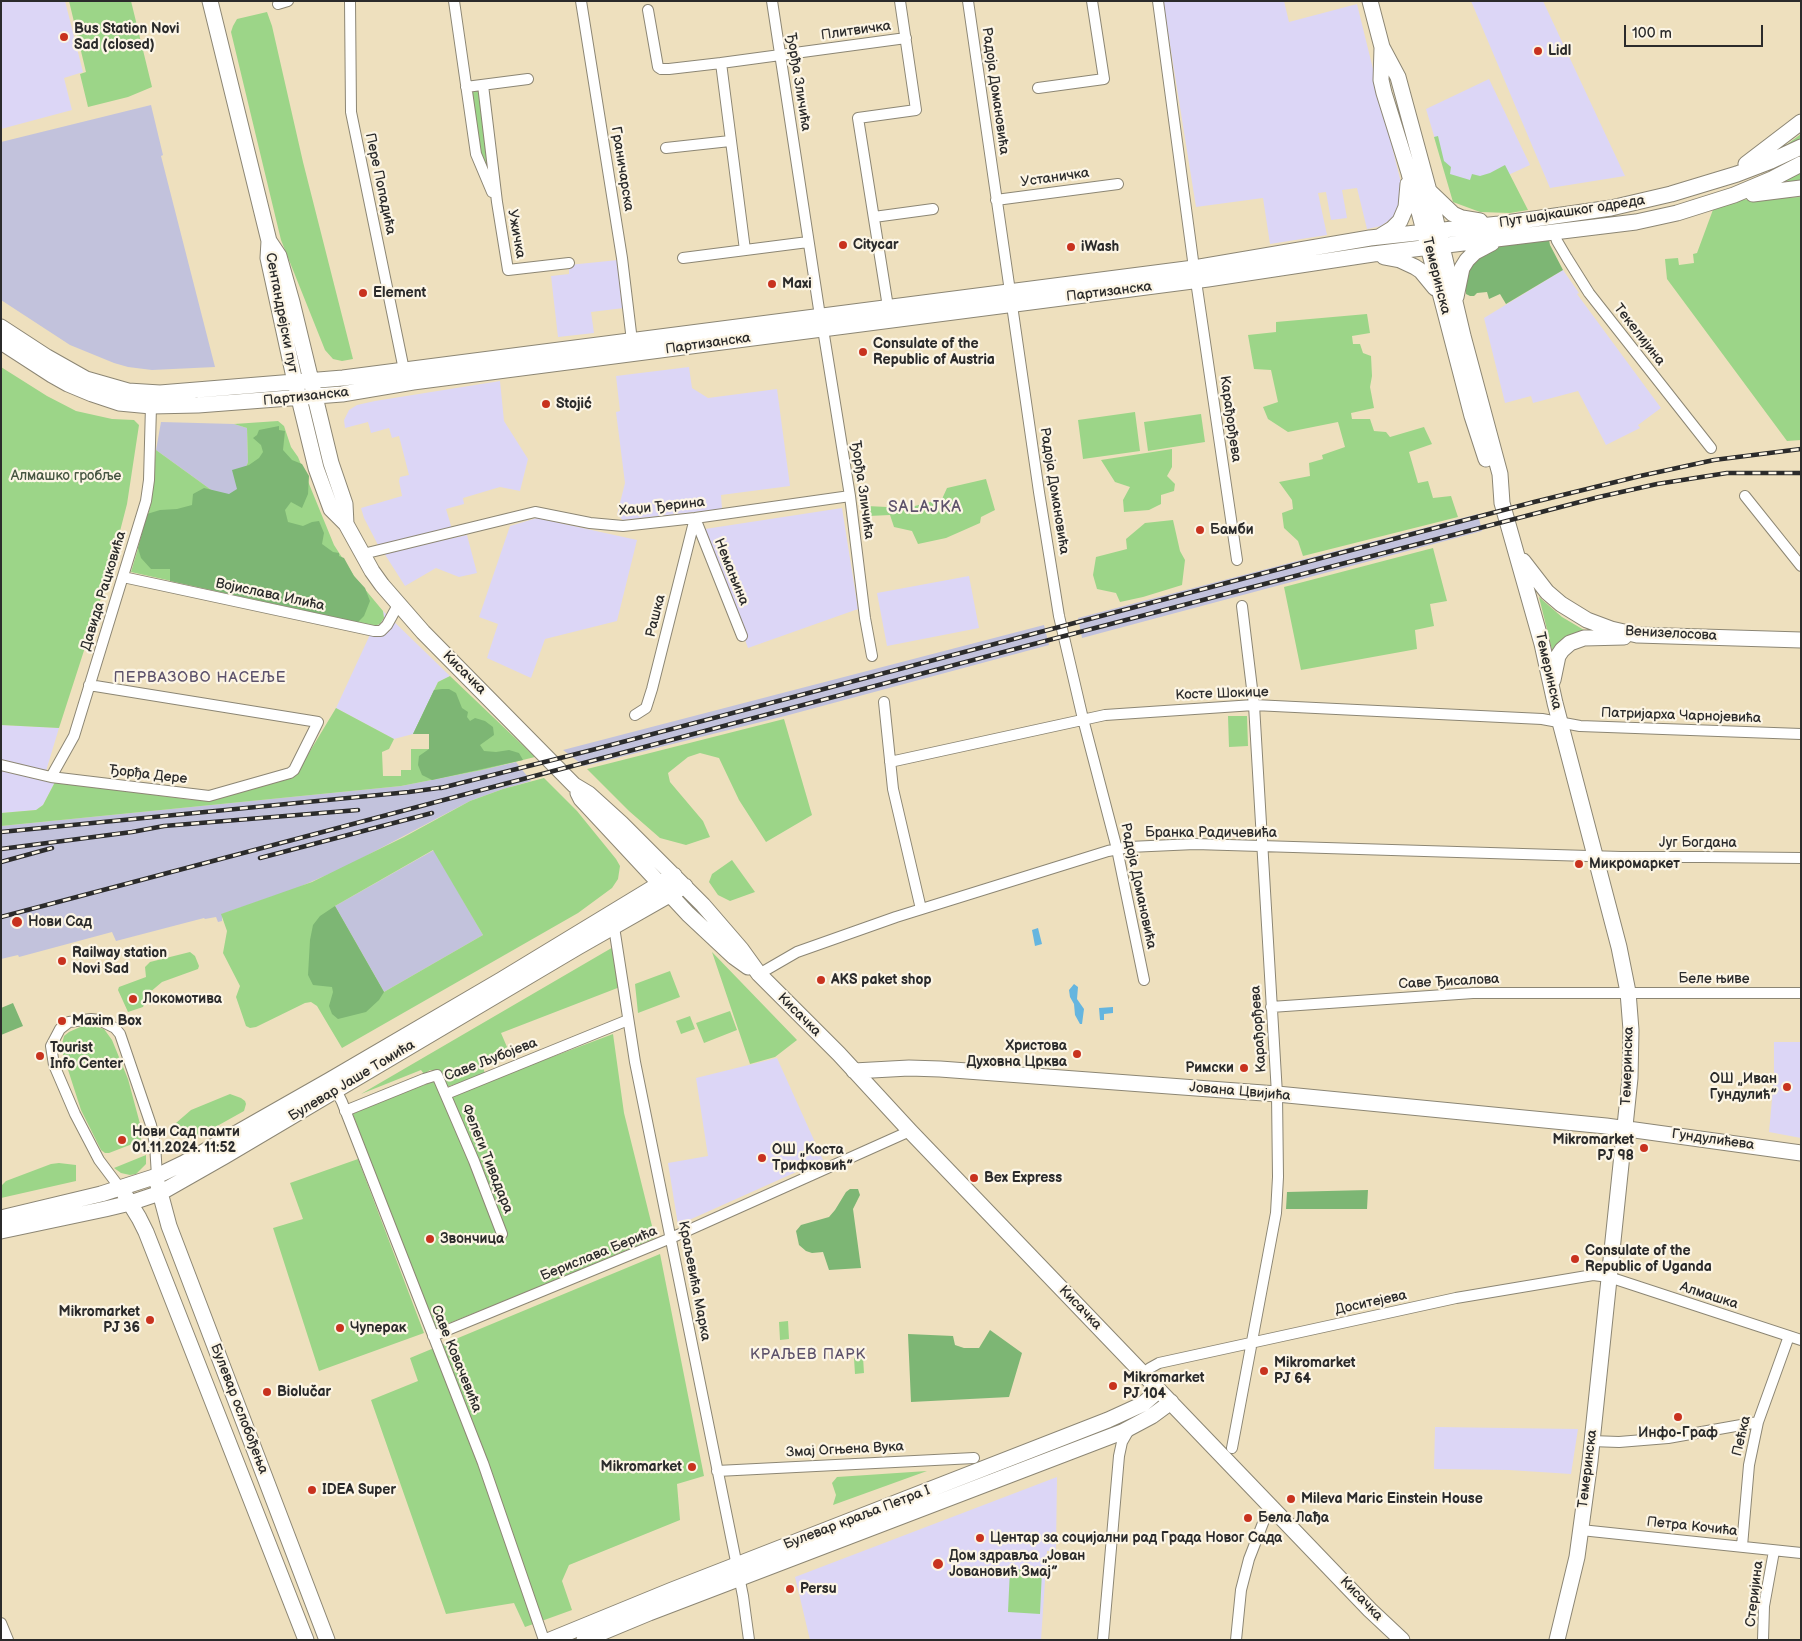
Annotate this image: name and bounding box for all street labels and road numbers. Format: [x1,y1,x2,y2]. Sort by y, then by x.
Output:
street label: Плитвичка [820,18,892,44]
street label: Радоја Домановића [978,26,1012,156]
street label: Ђорђа Зличића [782,32,814,132]
street label: Граничарска [607,126,637,212]
street label: Пере Попадића [361,132,399,236]
street label: Устаничка [1020,165,1090,191]
street label: Пут шајкашког одреда [1498,192,1646,232]
street label: Ужичка [503,208,529,260]
street label: Темеринска [1418,236,1454,316]
street label: Сентандрејски пут [261,251,301,375]
street label: Партизанска [1065,278,1153,306]
street label: Текелијина [1610,301,1668,369]
street label: Партизанска [664,330,752,358]
street label: Карађорђева [1216,375,1244,463]
street label: Партизанска [262,384,350,410]
street label: Радоја Домановића [1036,426,1072,556]
street label: Ђорђа Зличића [847,440,877,540]
street label: Хаџи Ђерина [618,494,706,520]
street label: Давида Рацковића [78,529,130,653]
street label: Немањина [710,536,752,608]
street label: Војислава Илића [214,575,326,615]
street label: Рашка [643,593,669,639]
street label: Венизелосова [1625,623,1717,645]
street label: Темеринска [1531,631,1565,711]
street label: Кисачка [439,648,489,698]
street label: Косте Шокице [1175,684,1269,704]
street label: Патријарха Чарнојевића [1600,705,1762,727]
street label: Ђорђа Дере [108,762,188,788]
street label: Радоја Домановића [1116,821,1160,951]
street label: Бранка Радичевића [1145,825,1277,841]
street label: Југ Богдана [1659,835,1737,851]
street label: Саве Ђисалова [1398,971,1500,993]
street label: Беле њиве [1679,971,1749,987]
street label: Карађорђева [1248,985,1270,1073]
street label: Кисачка [774,990,824,1040]
street label: Темеринска [1618,1026,1638,1106]
street label: Саве Љубојева [442,1035,540,1085]
street label: Булевар Јаше Томића [286,1037,418,1125]
street label: Јована Цвијића [1189,1079,1291,1105]
street label: Фелеги Тивадара [457,1102,517,1216]
street label: Гундулићева [1671,1126,1755,1154]
street label: Краљевића Марка [674,1220,714,1342]
street label: Берислава Берића [538,1223,660,1285]
street label: Алмашка [1678,1279,1740,1313]
street label: Кисачка [1055,1282,1105,1334]
street label: Доситејева [1334,1287,1408,1319]
street label: Саве Ковачевића [427,1303,485,1415]
street label: Булевар ослобођења [206,1341,272,1477]
street label: Пећка [1729,1414,1755,1458]
street label: Темеринска [1575,1429,1601,1509]
street label: Змај Огњена Вука [786,1439,904,1461]
street label: Булевар краља Петра I [781,1482,933,1554]
street label: Петра Кочића [1646,1514,1738,1540]
street label: Стеријина [1743,1560,1767,1628]
street label: Кисачка [1336,1573,1386,1625]

